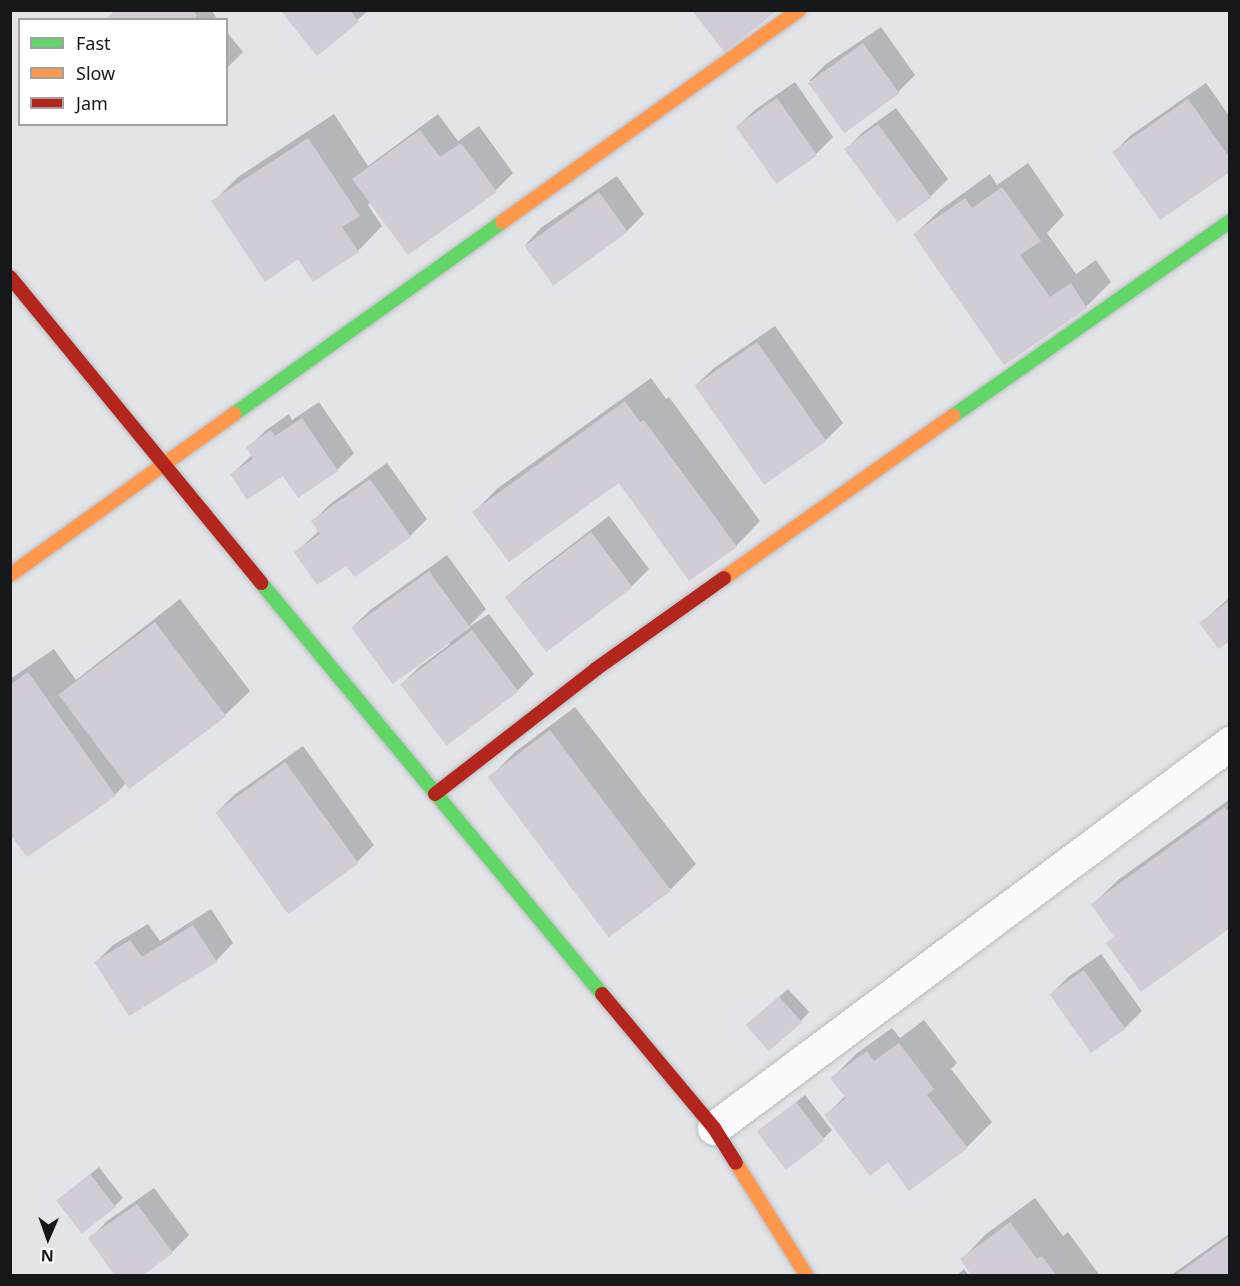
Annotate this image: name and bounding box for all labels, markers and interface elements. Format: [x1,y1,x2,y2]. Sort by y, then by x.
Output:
legend [18,18,228,126]
text: Fast [76,31,111,55]
text: Slow [76,61,115,85]
text: Jam [76,91,108,115]
north arrow [18,1208,78,1268]
text: N [40,1245,54,1267]

